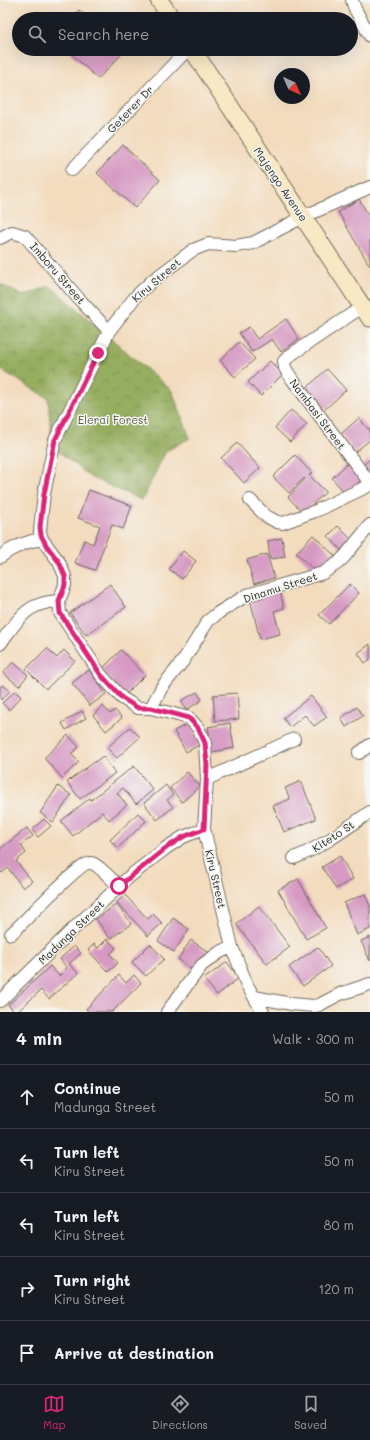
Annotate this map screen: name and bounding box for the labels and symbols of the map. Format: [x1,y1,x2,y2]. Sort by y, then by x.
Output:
north arrow [274,68,310,104]
street label: Geterer Dr [103,82,157,136]
street label: Majengo Avenue [251,144,312,224]
street label: Imboru Street [27,239,89,307]
street label: Kiru Street [128,255,184,305]
route end [89,344,107,362]
street label: Nambasi Street [286,376,350,453]
park label: Elerai Forest [78,412,148,427]
street label: Dinamu Street [241,568,319,606]
street label: Kiteto St [309,817,357,855]
street label: Kiru Street [202,848,230,910]
route start [110,877,128,895]
street label: Madunga Street [35,896,107,967]

